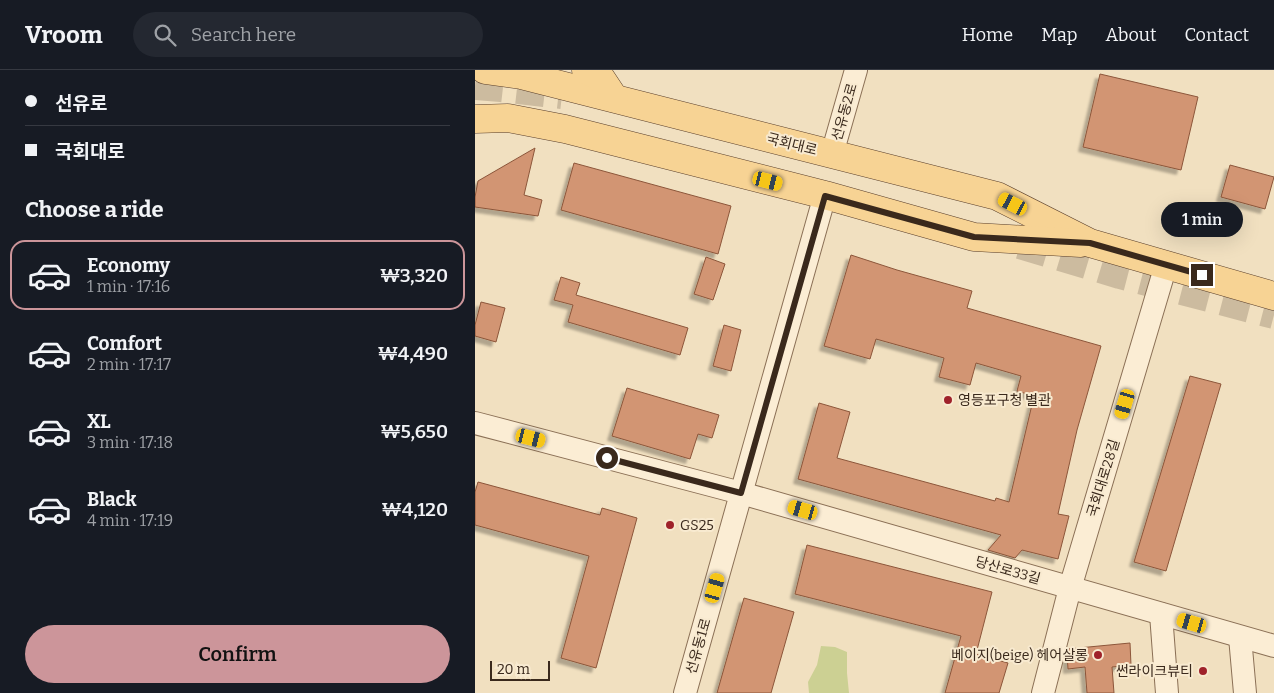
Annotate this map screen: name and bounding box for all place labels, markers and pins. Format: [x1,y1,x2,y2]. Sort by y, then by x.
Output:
place label: 영등포구청 별관 [958,392,1051,409]
marker: 영등포구청 별관 [942,394,954,406]
place label: GS25 [680,517,714,534]
marker: GS25 [664,519,676,531]
place label: 베이지(beige) 헤어살롱 [951,647,1088,664]
marker: 베이지(beige) 헤어살롱 [1092,649,1104,661]
place label: 썬라이크뷰티 [1116,663,1193,680]
marker: 썬라이크뷰티 [1197,665,1209,677]

